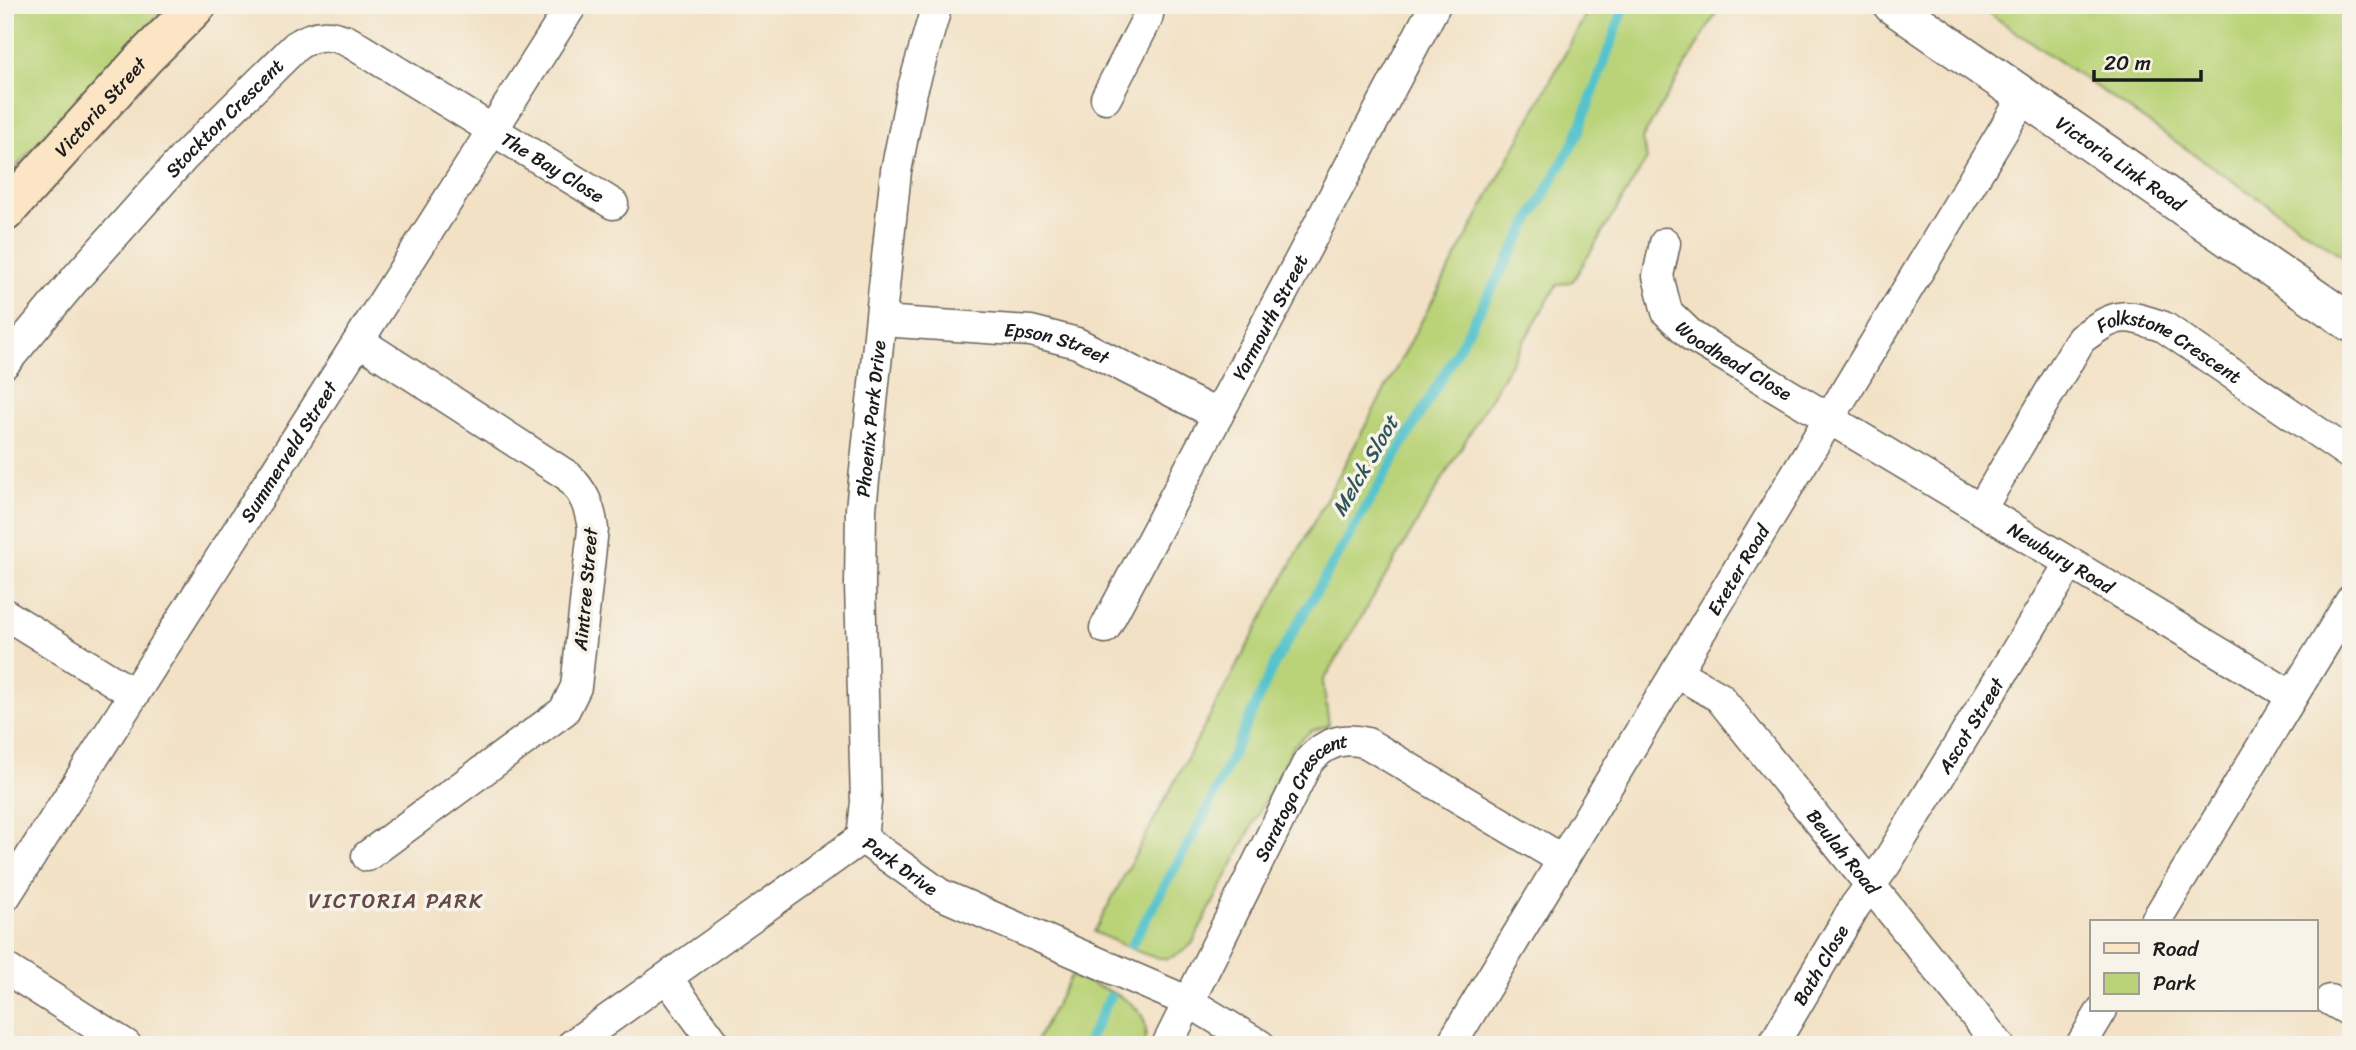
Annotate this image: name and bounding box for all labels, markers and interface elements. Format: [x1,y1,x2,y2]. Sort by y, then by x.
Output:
scale bar [2094,38,2200,82]
text: 20 m [2104,44,2151,82]
street label: Victoria Street [46,48,156,165]
street label: Stockton Crescent [157,51,292,185]
street label: Victoria Link Road [2049,107,2193,222]
street label: The Bay Close [494,123,611,212]
street label: Yarmouth Street [1223,248,1317,386]
street label: Folkstone Crescent [2089,301,2249,393]
street label: Woodhead Close [1667,312,1798,410]
street label: Epson Street [1003,313,1116,374]
street label: Phoenix Park Drive [846,339,895,499]
street label: Summerveld Street [231,373,347,529]
water label: Melck Sloot [1321,406,1411,523]
street label: Newbury Road [2001,513,2121,603]
street label: Exeter Road [1698,517,1780,622]
street label: Aintree Street [564,525,607,653]
street label: Ascot Street [1928,670,2014,781]
street label: Saratoga Crescent [1245,724,1350,867]
street label: Beulah Road [1798,801,1889,904]
street label: Park Drive [856,828,945,905]
district label: VICTORIA PARK [308,882,484,920]
street label: Bath Close [1784,918,1858,1012]
legend [2090,920,2318,1012]
text: Road [2153,930,2200,968]
text: Park [2153,964,2196,1002]

